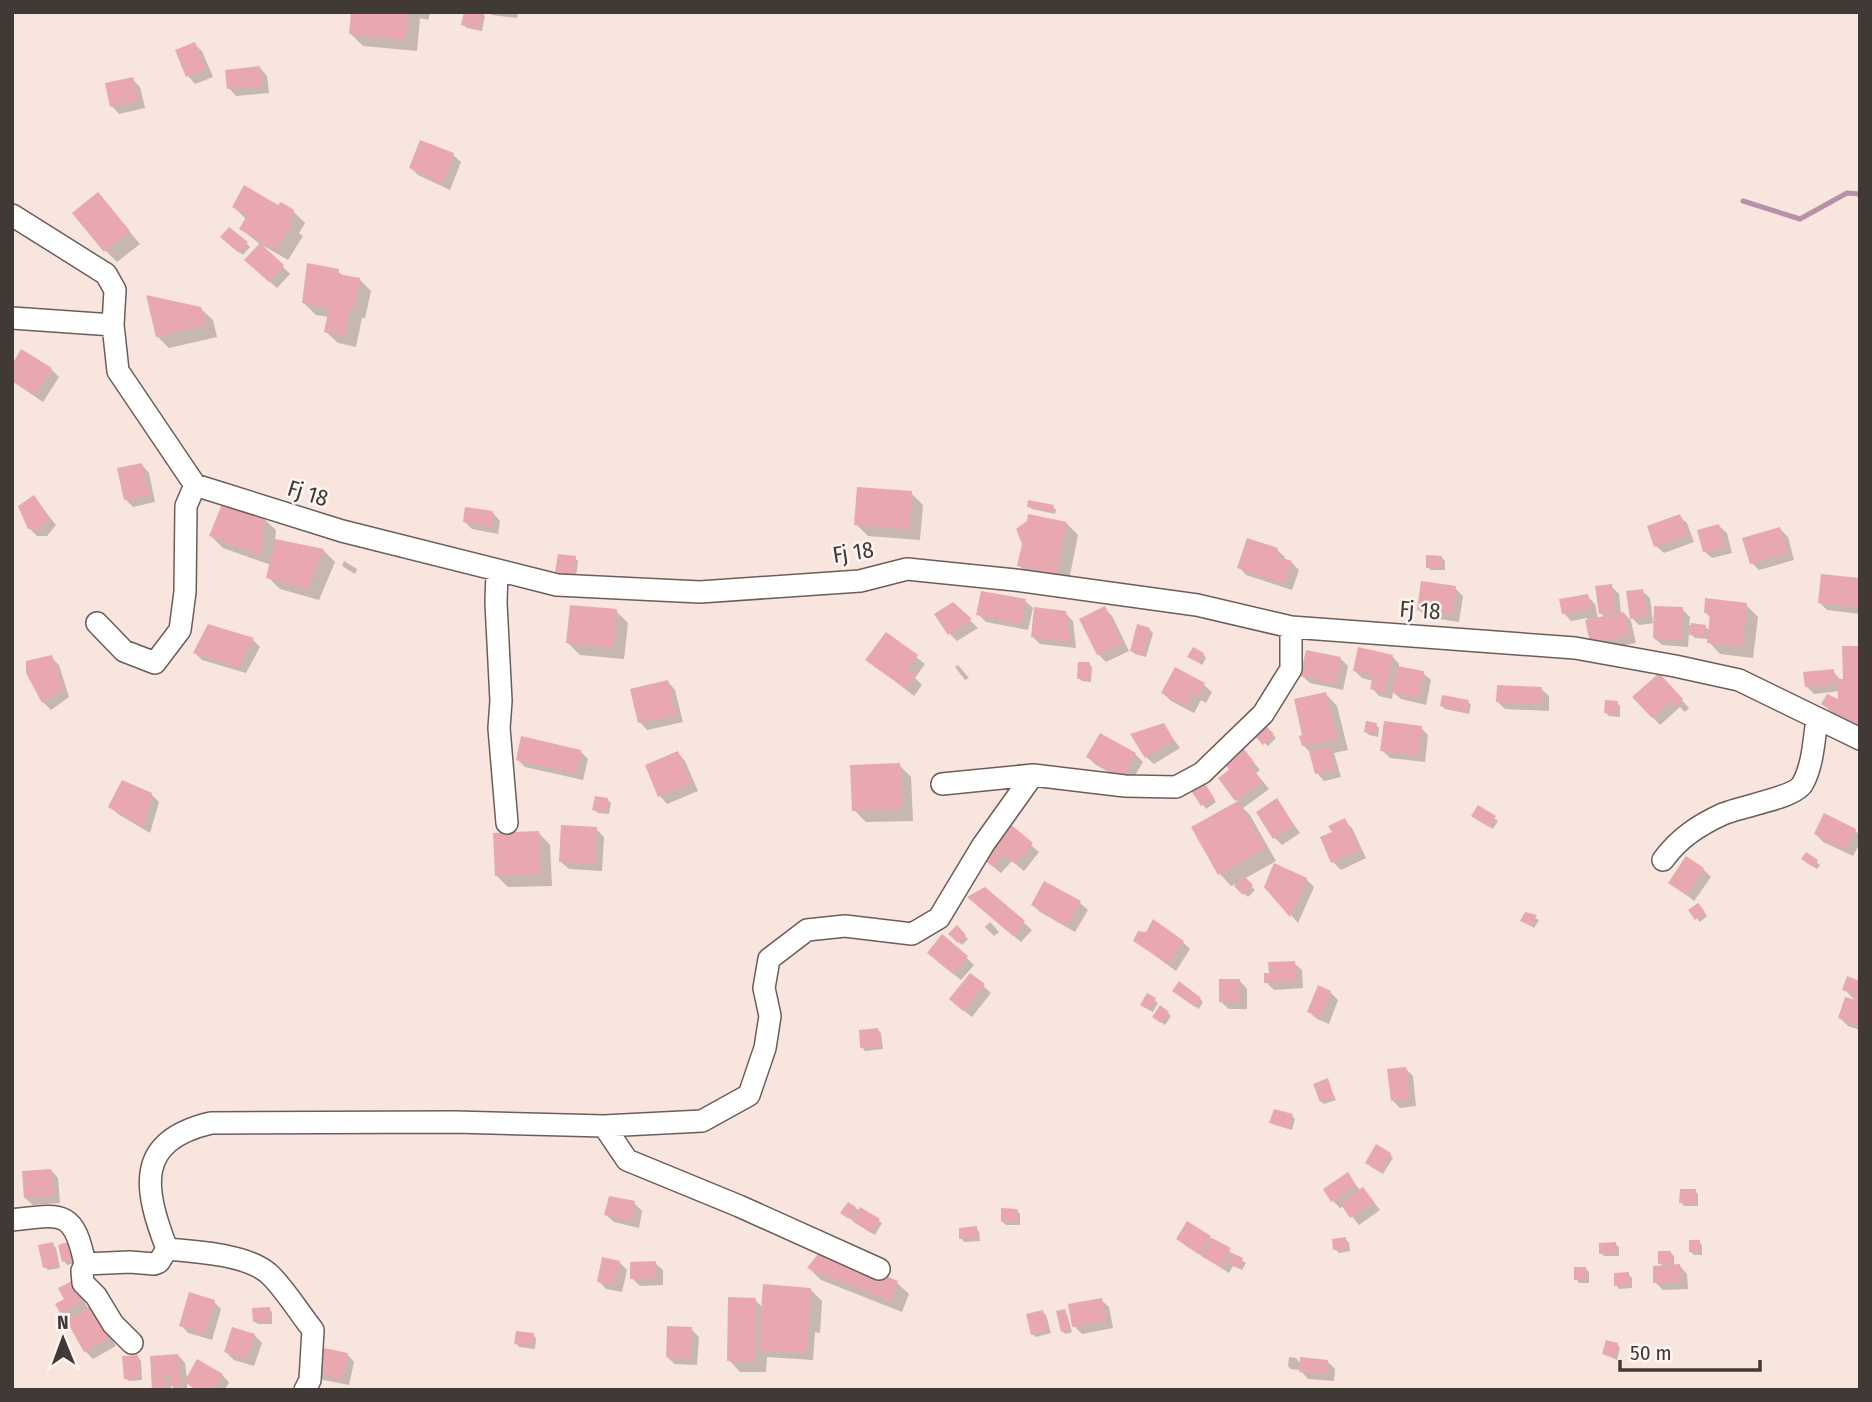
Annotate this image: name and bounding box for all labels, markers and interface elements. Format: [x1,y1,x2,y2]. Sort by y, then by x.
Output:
street label: Fj 18 [284,474,332,512]
street label: Fj 18 [831,535,875,569]
street label: Fj 18 [1399,595,1441,625]
north arrow [28,1304,98,1374]
text: N [57,1311,69,1334]
scale bar [1620,1328,1760,1372]
text: 50 m [1630,1340,1672,1366]

